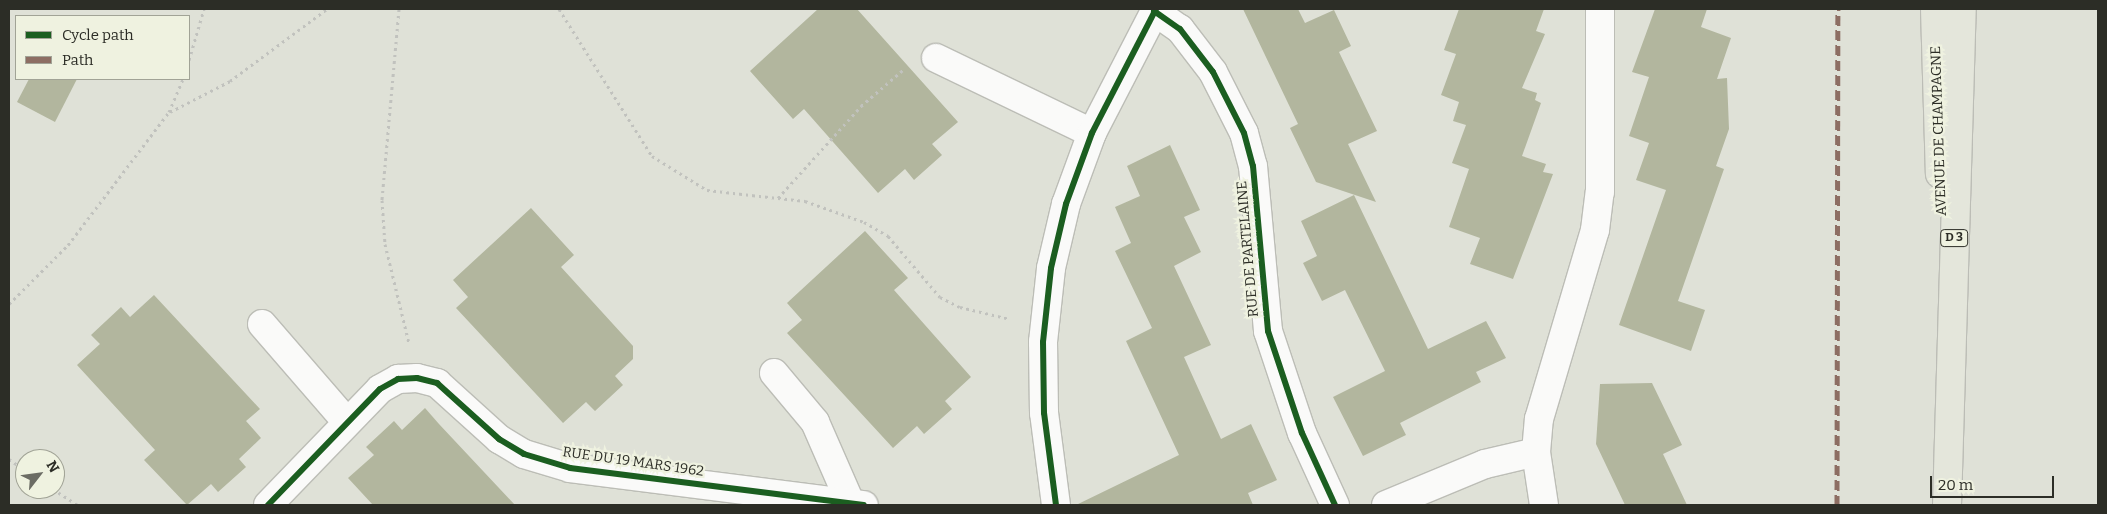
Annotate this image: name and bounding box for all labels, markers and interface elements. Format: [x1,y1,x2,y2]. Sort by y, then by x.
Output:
legend [15,15,190,80]
text: Cycle path [62,26,134,44]
street label: AVENUE DE CHAMPAGNE [1928,46,1950,216]
text: Path [62,51,93,69]
street label: RUE DE PARTELAINE [1234,180,1262,318]
road number: D 3 [1939,228,1969,248]
street label: RUE DU 19 MARS 1962 [561,444,705,480]
north arrow [15,449,65,499]
text: N [42,458,63,476]
scale bar [1932,466,2056,498]
text: 20 m [1938,476,1973,494]

